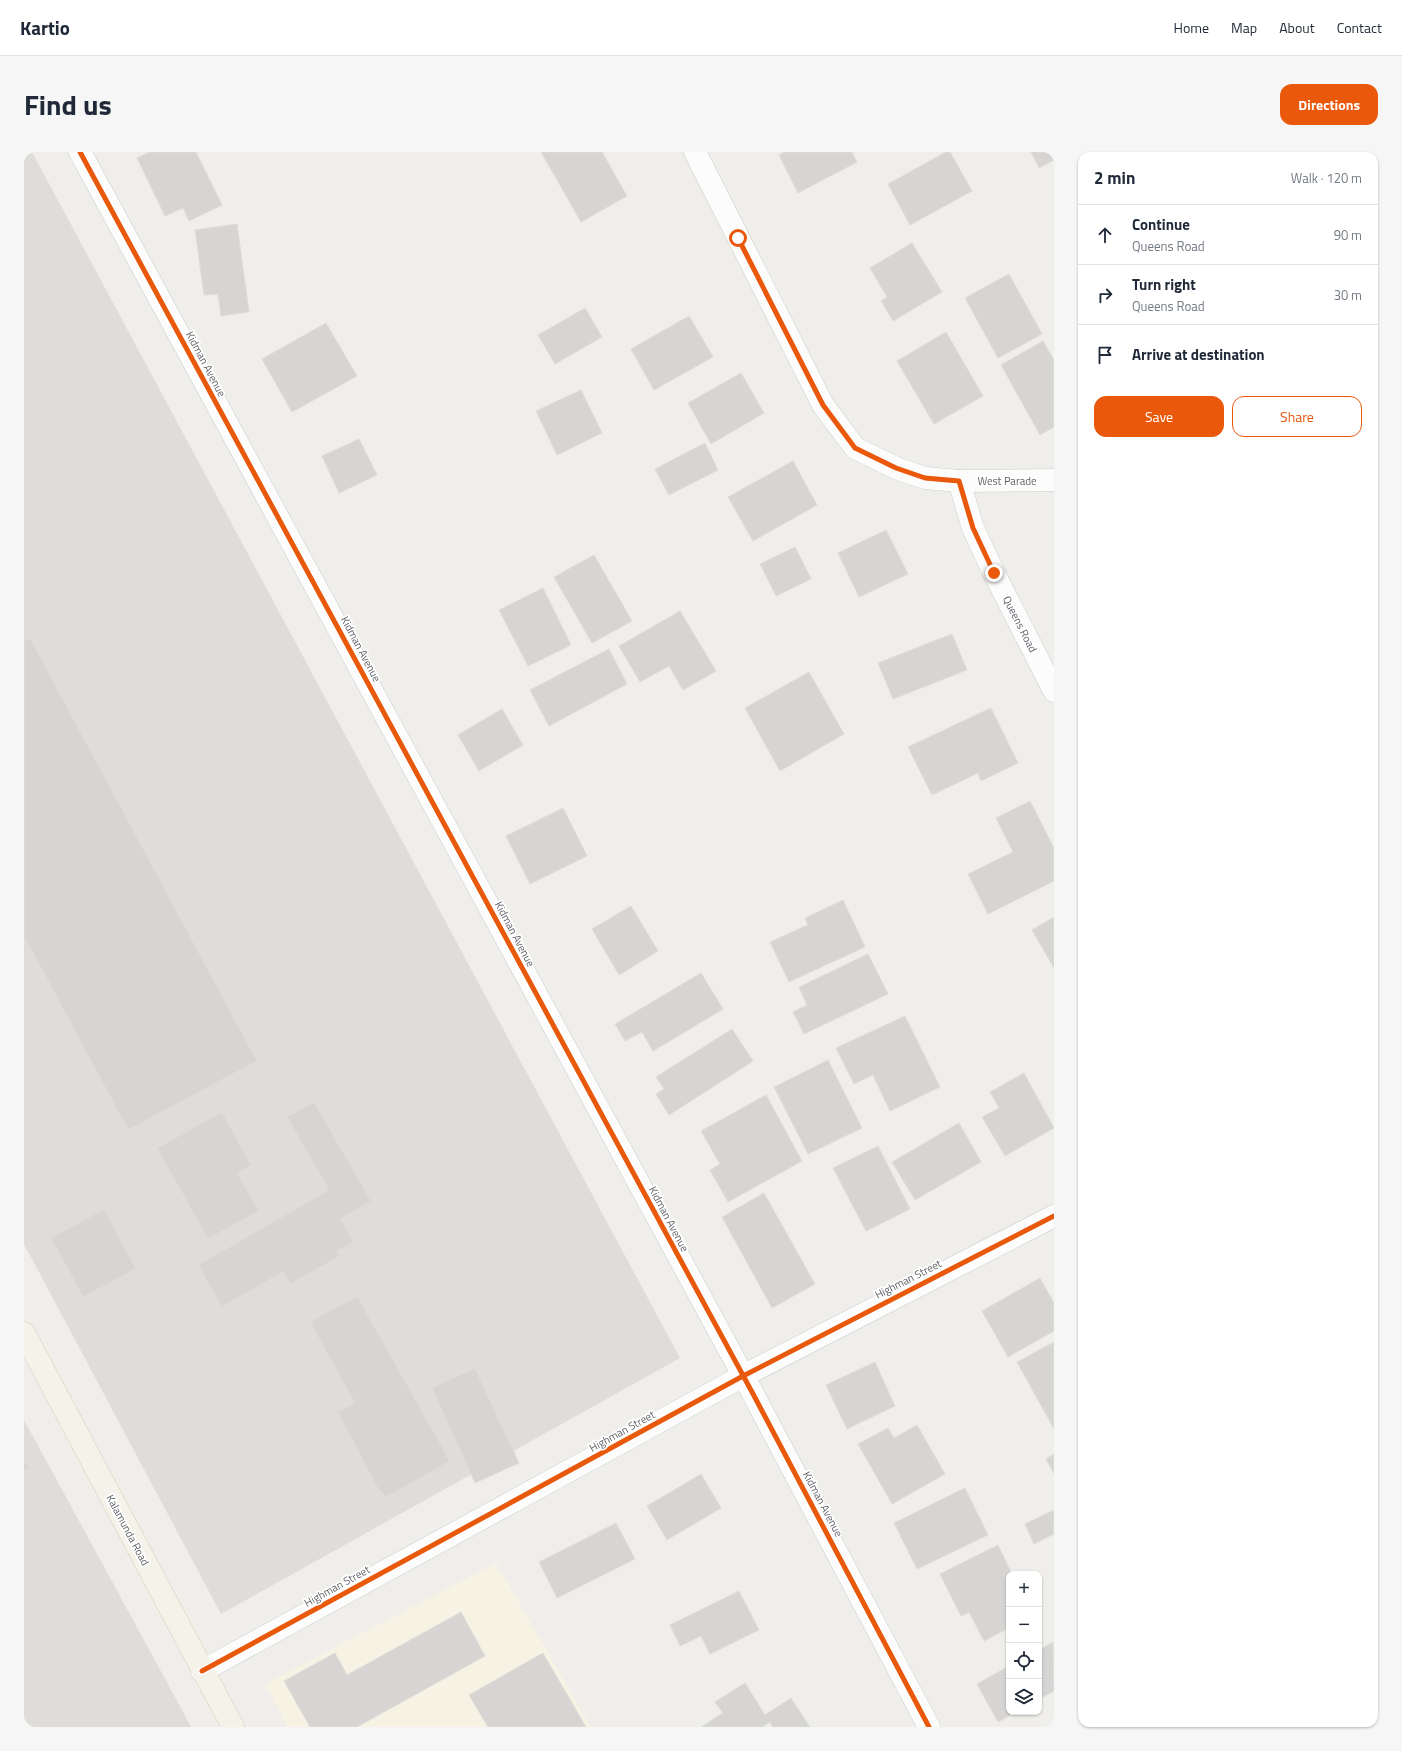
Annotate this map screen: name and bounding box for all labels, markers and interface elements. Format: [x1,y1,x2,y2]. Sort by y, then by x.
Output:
text: Kartio [20,13,70,42]
text: Home [1174,17,1209,38]
text: Map [1231,17,1257,38]
text: About [1279,17,1315,38]
text: Contact [1337,17,1382,38]
text: Find us [24,83,112,126]
button: Directions [1280,84,1378,125]
text: 2 min [1094,165,1135,191]
text: Walk · 120 m [1291,168,1362,188]
text: Continue [1132,213,1190,236]
icon: ahead [1094,224,1116,246]
text: 90 m [1334,225,1362,245]
route start [729,229,747,247]
text: Queens Road [1132,236,1205,256]
text: Turn right [1132,273,1196,296]
icon: right [1094,284,1116,306]
text: 30 m [1334,285,1362,305]
text: Queens Road [1132,296,1205,316]
street label: Kidman Avenue [182,328,230,400]
text: Arrive at destination [1132,343,1265,366]
icon: arrive [1094,344,1116,366]
button: Save [1094,396,1224,437]
button: Share [1232,396,1362,437]
street label: West Parade [977,473,1037,489]
route end [985,564,1003,582]
street label: Queens Road [999,593,1041,655]
street label: Kidman Avenue [337,613,385,685]
street label: Kidman Avenue [491,898,539,970]
street label: Kidman Avenue [645,1183,693,1255]
street label: Highman Street [872,1255,944,1303]
street label: Highman Street [586,1406,658,1456]
street label: Kidman Avenue [799,1468,847,1540]
street label: Kalamunda Road [103,1492,154,1568]
street label: Highman Street [301,1561,373,1611]
map controls [1006,1571,1042,1715]
button: + [1006,1571,1042,1607]
button: − [1006,1607,1042,1643]
button: locate [1006,1643,1042,1679]
button: layers [1006,1679,1042,1715]

